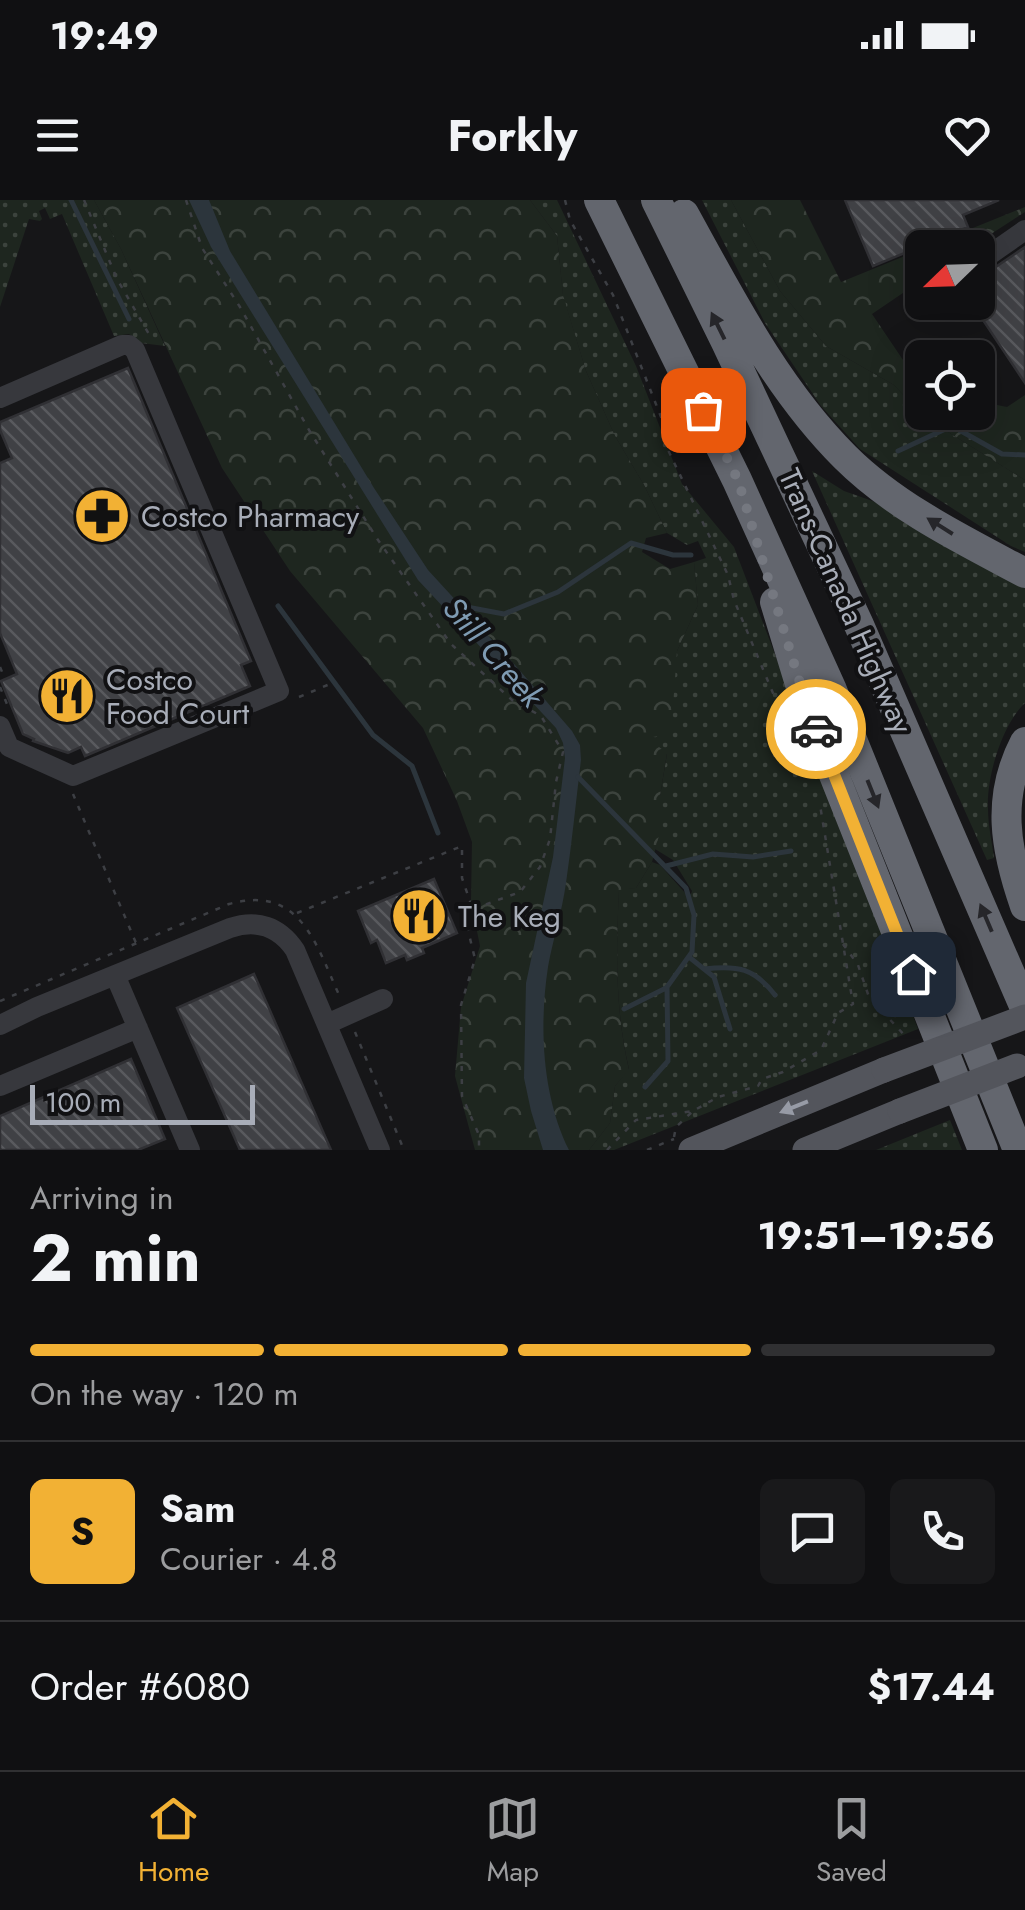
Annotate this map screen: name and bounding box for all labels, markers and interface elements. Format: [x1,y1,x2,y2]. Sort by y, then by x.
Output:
text: 19:49 [50,8,159,63]
text: Forkly [447,103,578,168]
icon: menu [30,108,85,163]
icon: heart [940,108,995,163]
north arrow [905,230,995,320]
map controls [905,230,995,430]
one-way arrow [710,311,727,340]
button: locate [905,340,995,430]
pin [661,368,746,453]
icon: bag [676,383,731,438]
street label: Trans-Canada Highway [768,462,924,741]
pharmacy icon: Costco Pharmacy [72,486,132,546]
place label: Costco Pharmacy [141,495,360,538]
one-way arrow [926,518,953,536]
water label: Still Creek [432,587,555,718]
place label: Costco Food Court [106,658,250,735]
restaurant icon: Costco Food Court [37,666,97,726]
courier [766,679,866,779]
icon: car [789,702,844,757]
one-way arrow [866,780,882,810]
restaurant icon: The Keg [389,886,449,946]
place label: The Keg [458,895,561,938]
one-way arrow [978,903,994,933]
pin [871,932,956,1017]
icon: home [886,947,941,1002]
scale bar [30,1080,255,1124]
text: 100 m [45,1082,121,1123]
one-way arrow [779,1100,809,1116]
text: Arriving in [30,1175,174,1221]
text: 19:51–19:56 [757,1208,995,1263]
text: 2 min [30,1211,201,1305]
text: On the way · 120 m [30,1371,298,1417]
button: chat [760,1479,865,1584]
button: phone [890,1479,995,1584]
text: Sam [160,1481,235,1536]
text: S [71,1504,94,1559]
text: Courier · 4.8 [160,1536,337,1582]
text: Order #6080 [30,1659,250,1714]
text: $17.44 [868,1659,995,1714]
tab: Home [138,1791,209,1892]
tab: Map [485,1791,540,1892]
tab: Saved [816,1791,887,1892]

